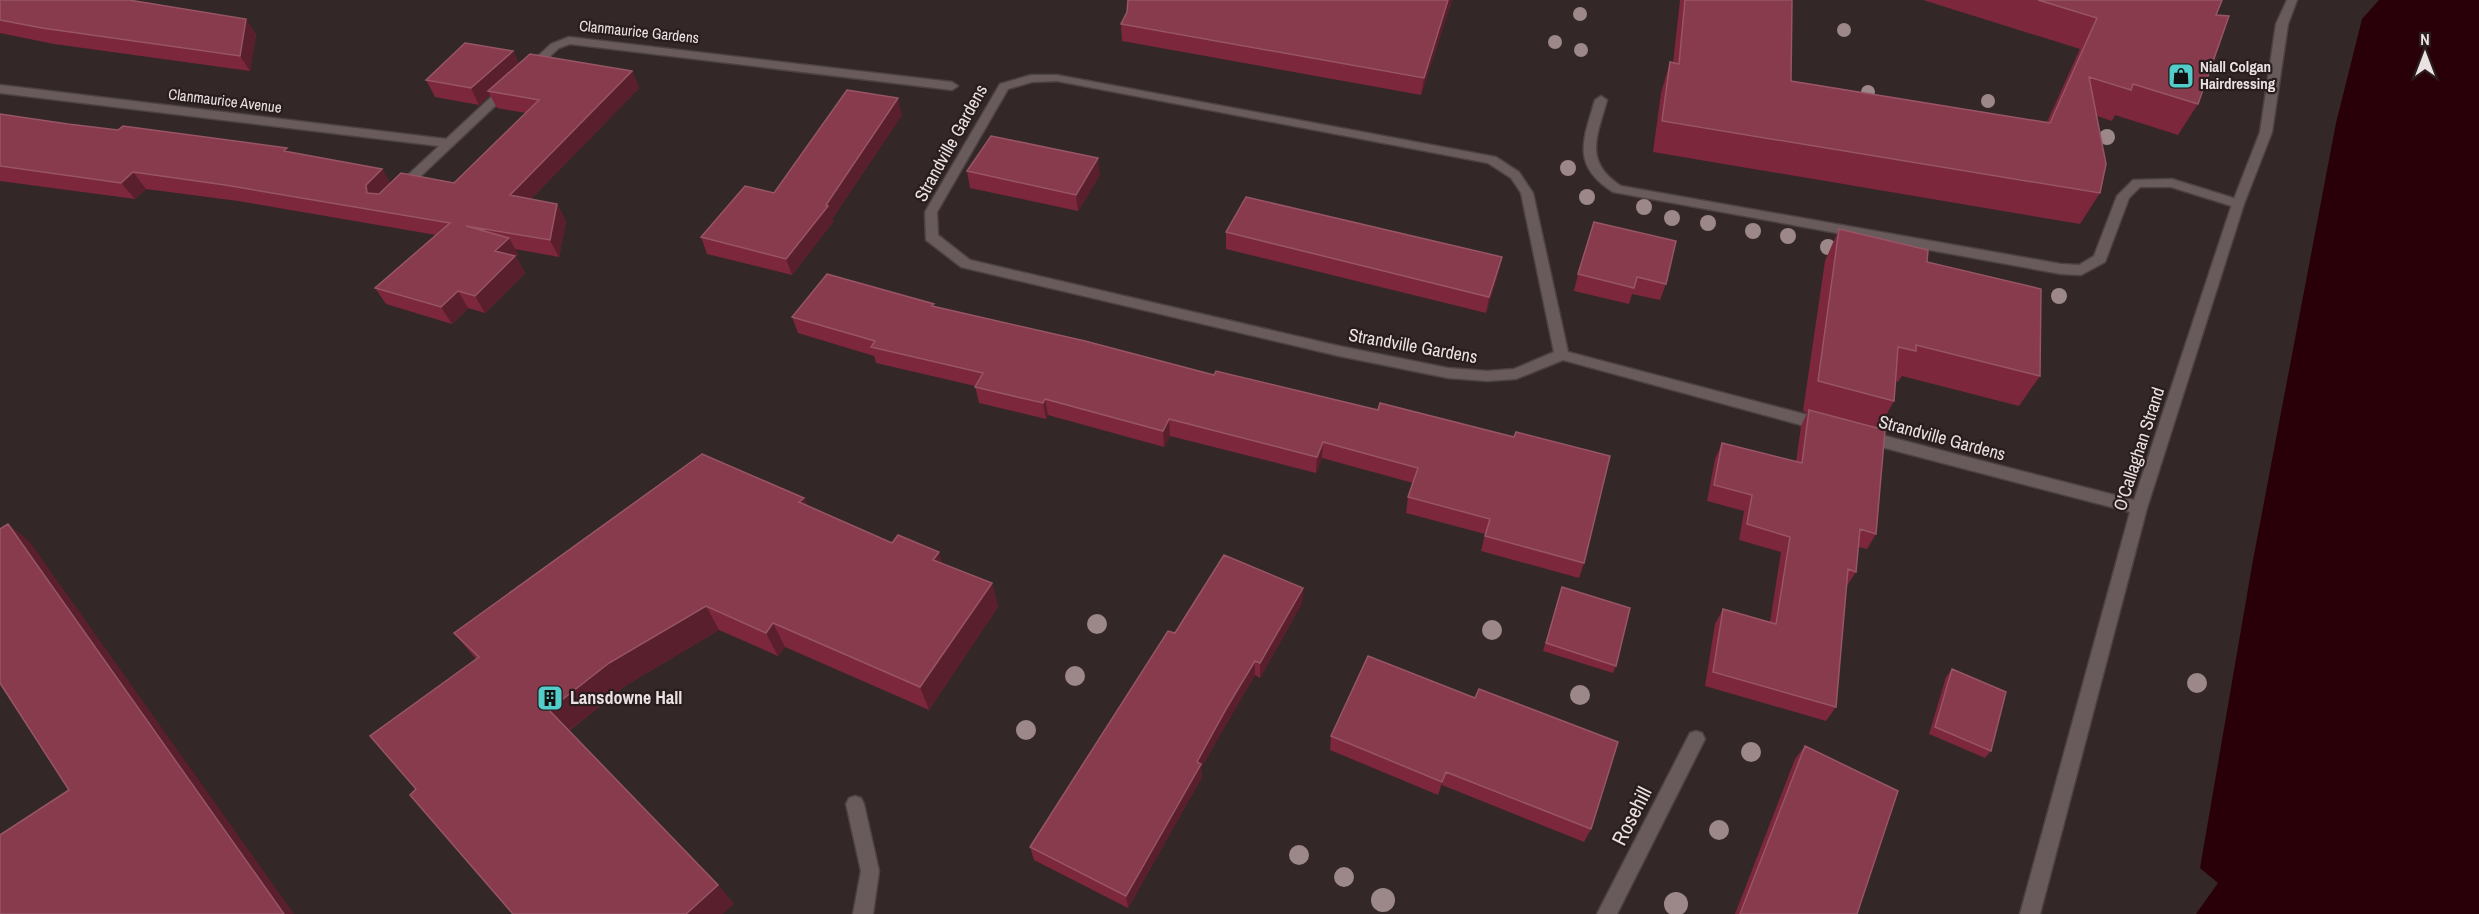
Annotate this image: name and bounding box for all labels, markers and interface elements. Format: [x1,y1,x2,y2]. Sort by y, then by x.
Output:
street label: Clanmaurice Gardens [578,15,700,48]
north arrow [2395,24,2455,84]
text: N [2420,28,2430,50]
place label: Niall Colgan Hairdressing [2200,56,2276,94]
shop icon: Niall Colgan Hairdressing [2166,61,2196,91]
street label: Strandville Gardens [908,80,993,206]
street label: Clanmaurice Avenue [167,83,283,118]
street label: Strandville Gardens [1347,322,1479,369]
street label: O'Callaghan Strand [2107,384,2170,514]
street label: Strandville Gardens [1876,409,2008,466]
building icon: Lansdowne Hall [535,683,565,713]
place label: Lansdowne Hall [570,685,682,710]
street label: Rosehill [1605,781,1659,850]

